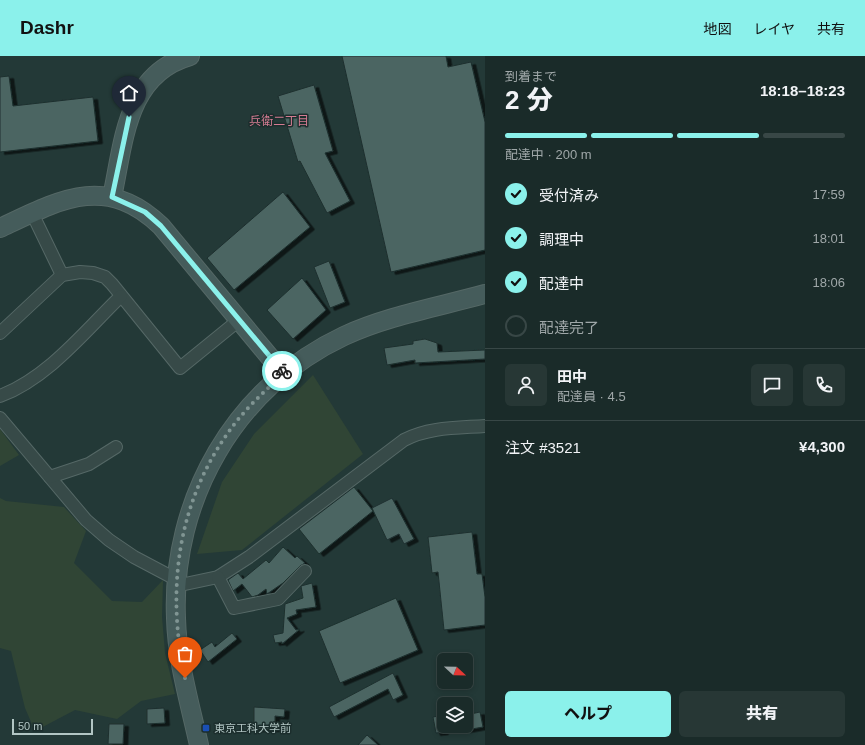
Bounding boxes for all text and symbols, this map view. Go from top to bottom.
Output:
text: Dashr [20,17,74,38]
text: 地図 [703,21,731,37]
text: レイヤ [753,21,795,37]
text: 共有 [817,21,845,37]
text: 到着まで [505,69,557,84]
pin [112,76,146,117]
icon: home [118,82,140,104]
text: 18:18–18:23 [760,82,845,99]
text: 2 分 [505,85,553,115]
district label: 兵衛二丁目 [249,114,309,128]
text: 配達中 · 200 m [505,147,592,162]
icon: check [505,183,527,205]
text: 受付済み [539,187,599,204]
text: 17:59 [812,187,845,202]
icon: check [505,227,527,249]
text: 調理中 [539,231,584,248]
text: 18:01 [812,231,845,246]
icon: check [505,271,527,293]
text: 配達中 [539,275,584,292]
text: 18:06 [812,275,845,290]
text: 配達完了 [539,319,599,336]
courier [262,351,302,391]
icon: bike [271,360,293,382]
button: person [505,364,547,406]
button: chat [751,364,793,406]
button: phone [803,364,845,406]
text: 田中 [557,368,587,385]
text: 配達員 · 4.5 [557,389,626,404]
text: ¥4,300 [799,438,845,455]
text: 注文 #3521 [505,439,581,456]
pin [168,637,202,678]
icon: bag [174,643,196,665]
north arrow [437,653,473,689]
map controls [437,653,473,733]
button: ヘルプ [505,691,671,737]
button: 共有 [679,691,845,737]
button: layers [437,697,473,733]
scale bar [12,717,93,736]
text: 50 m [18,720,42,732]
place label: 東京工科大学前 [214,722,291,734]
marker: 東京工科大学前 [201,723,211,733]

